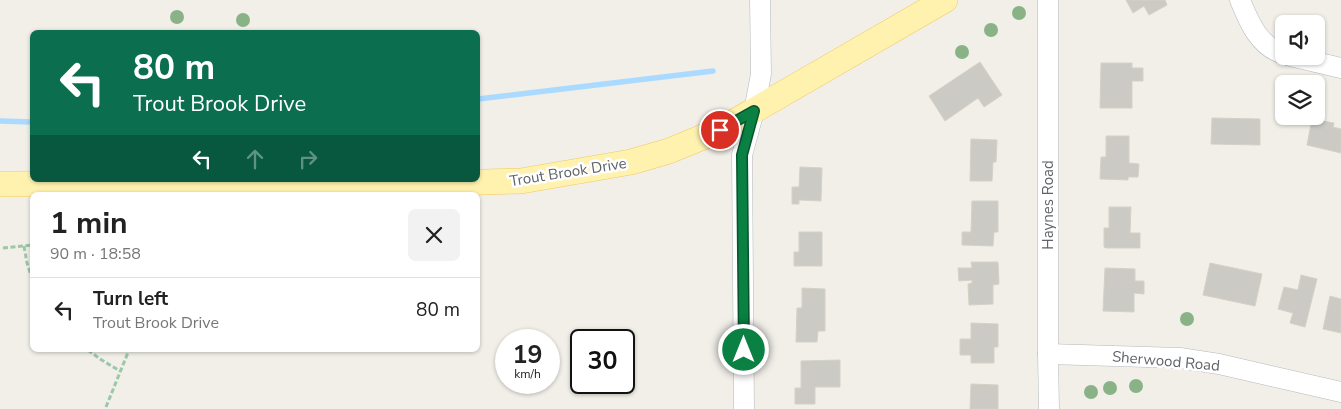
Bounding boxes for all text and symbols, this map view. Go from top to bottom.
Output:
map controls [1275,15,1325,125]
button: sound [1275,15,1325,65]
text: 80 m [133,44,215,91]
icon: left [50,50,115,115]
button: layers [1275,75,1325,125]
text: Trout Brook Drive [133,89,306,119]
pin [699,109,741,151]
icon: arrive [706,116,734,144]
icon: left [188,145,216,173]
icon: ahead [241,145,269,173]
icon: right [294,145,322,173]
street label: Trout Brook Drive [508,153,628,191]
street label: Haynes Road [1038,160,1058,250]
text: 1 min [50,203,128,244]
button: close [408,209,460,261]
text: 90 m · 18:58 [50,243,141,265]
text: Turn left [93,286,168,312]
icon: left [50,296,78,324]
text: 80 m [416,297,460,323]
text: Trout Brook Drive [93,312,219,334]
position arrow [717,323,769,375]
speed limit sign: 30 [570,329,635,394]
text: 19 [512,338,543,372]
street label: Sherwood Road [1111,346,1221,376]
text: km/h [514,366,541,382]

